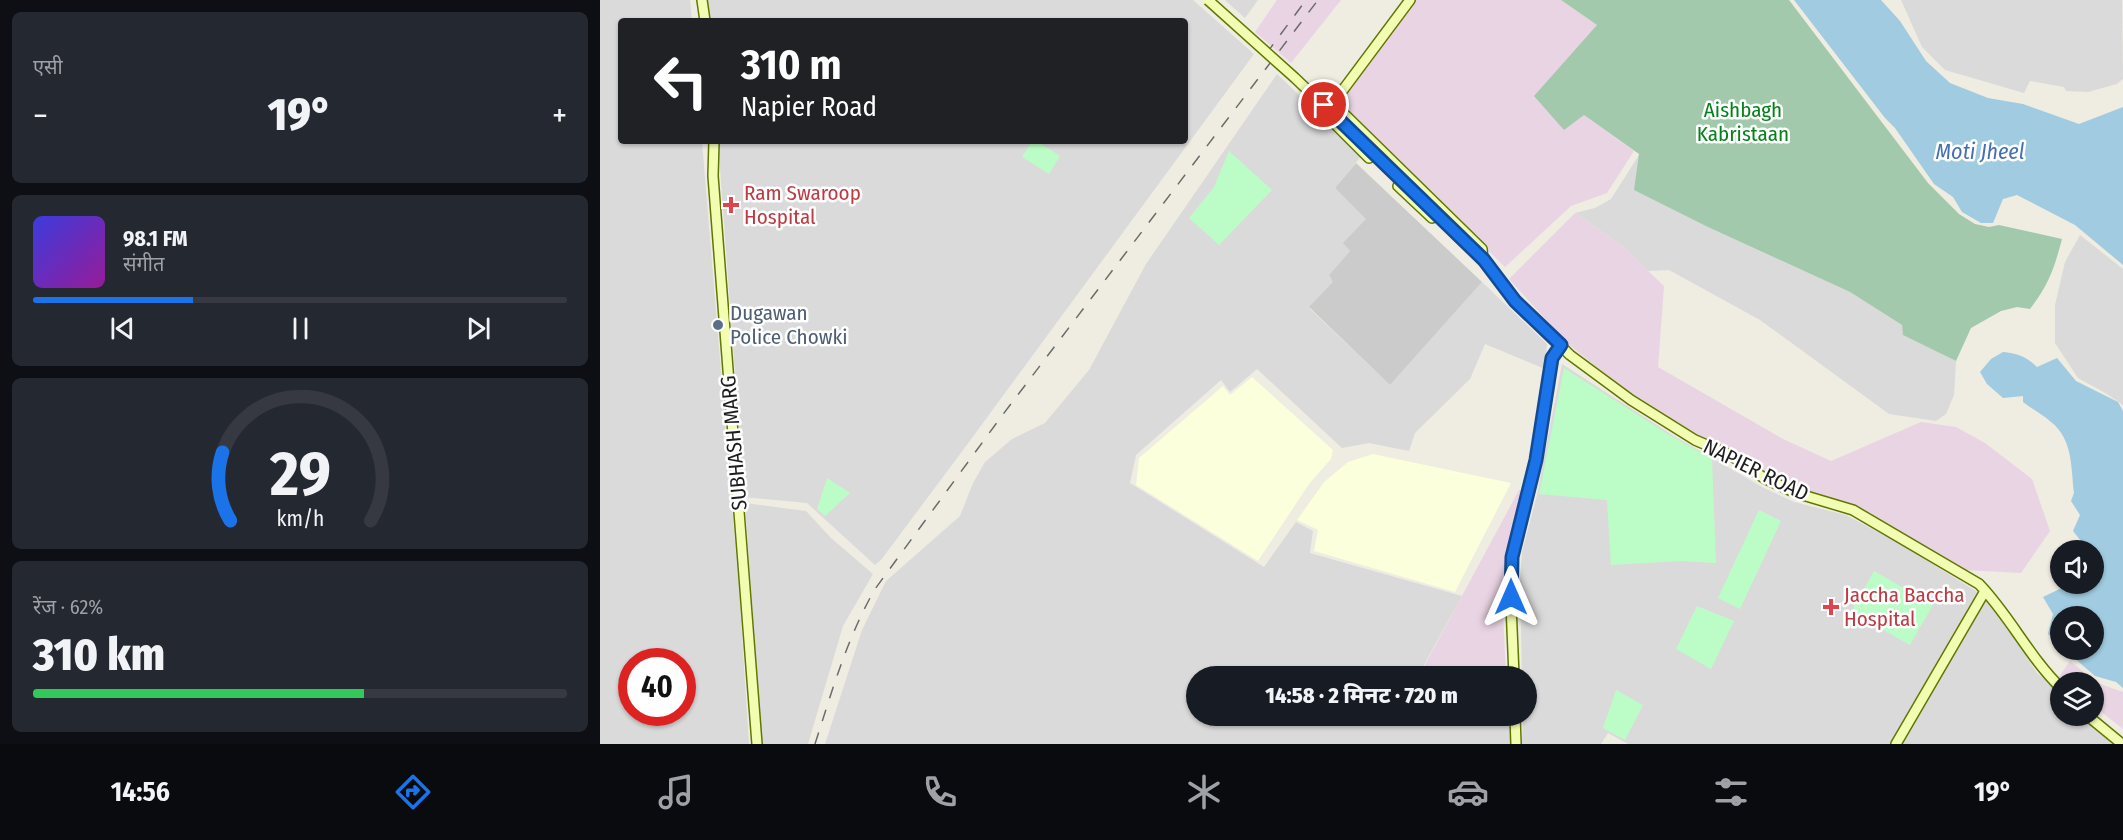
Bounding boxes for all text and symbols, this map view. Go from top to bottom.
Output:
text: 310 m [741,40,842,90]
icon: left [642,42,720,120]
text: एसी [33,55,63,79]
pin [1298,79,1349,130]
text: 19° [268,88,332,142]
icon: arrive [1307,88,1340,121]
text: Napier Road [741,91,877,123]
text: − [33,96,48,136]
text: + [552,96,567,136]
park label: Aishbagh Kabristaan [1697,97,1789,147]
water label: Moti Jheel [1936,138,2025,165]
place label: Ram Swaroop Hospital [744,180,861,230]
marker: Ram Swaroop Hospital [722,196,740,214]
text: 98.1 FM [123,225,188,252]
text: संगीत [123,252,164,276]
place label: Dugawan Police Chowki [730,300,848,350]
icon: previous [106,312,139,345]
icon: pause [284,312,317,345]
icon: next [462,312,495,345]
marker: Dugawan Police Chowki [711,318,725,332]
street label: SUBHASH MARG [715,374,753,512]
street label: NAPIER ROAD [1699,433,1813,507]
text: 29 [269,437,330,512]
text: km/h [276,506,324,532]
map controls [2050,540,2104,726]
button: sound [2050,540,2104,594]
position arrow [1479,565,1543,629]
place label: Jaccha Baccha Hospital [1844,582,1965,632]
text: रेंज · 62% [33,595,103,619]
marker: Jaccha Baccha Hospital [1822,598,1840,616]
button: search [2050,606,2104,660]
text: 310 km [33,628,165,682]
speed limit sign: 40 [618,648,696,726]
button: layers [2050,672,2104,726]
text: 14:58 · 2 मिनट · 720 m [1265,682,1458,709]
icon: directions [392,771,434,813]
icon: music [655,771,697,813]
icon: phone [919,771,961,813]
icon: climate [1183,771,1225,813]
icon: car [1447,771,1489,813]
icon: filters [1710,771,1752,813]
text: 14:56 [111,776,170,808]
text: 19° [1974,776,2012,808]

